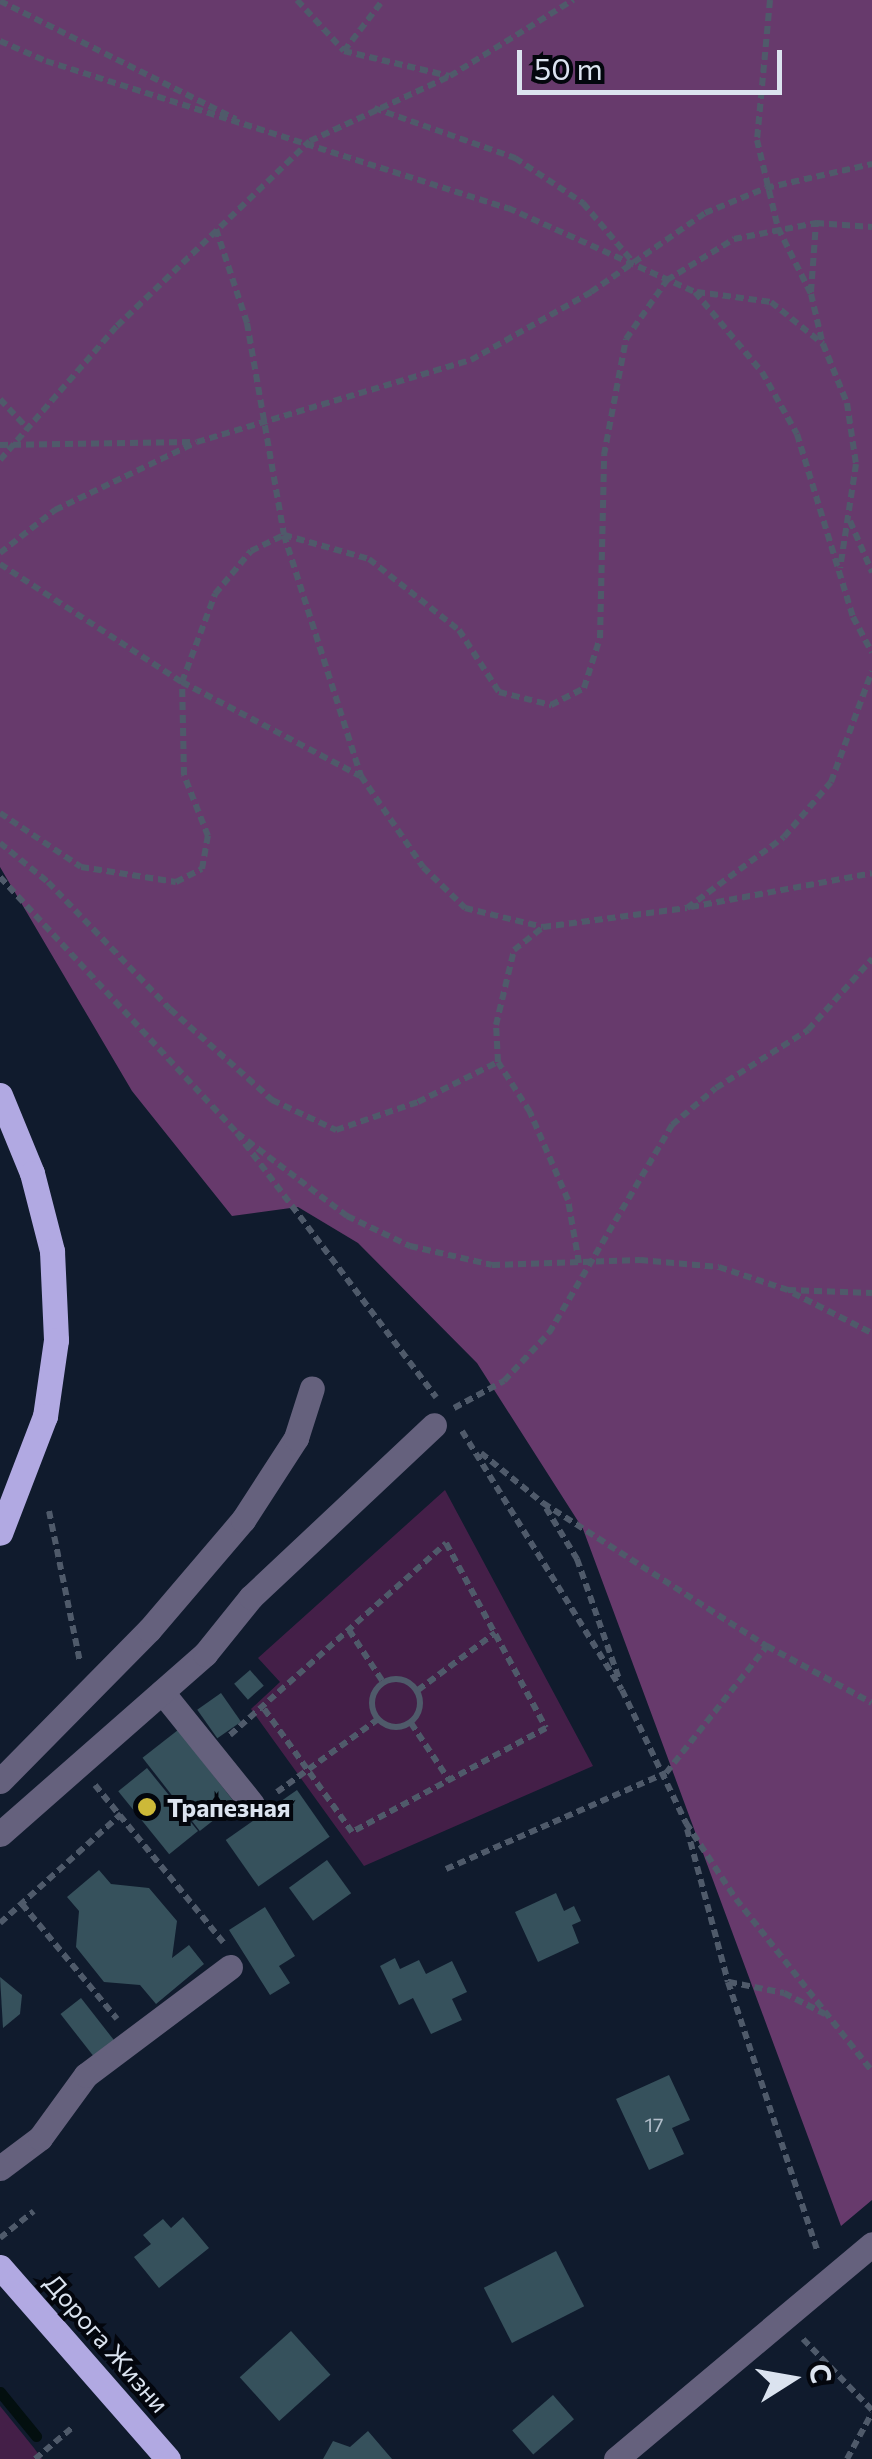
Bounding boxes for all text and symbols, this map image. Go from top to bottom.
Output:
scale bar [522,30,787,92]
text: 50 m [534,49,603,86]
place label: Трапезная [167,1792,291,1822]
marker: Трапезная [136,1796,158,1818]
house number: 17 [644,2112,664,2136]
street label: Дорога Жизни [39,2268,175,2418]
north arrow [742,2329,842,2429]
text: С [803,2361,840,2386]

